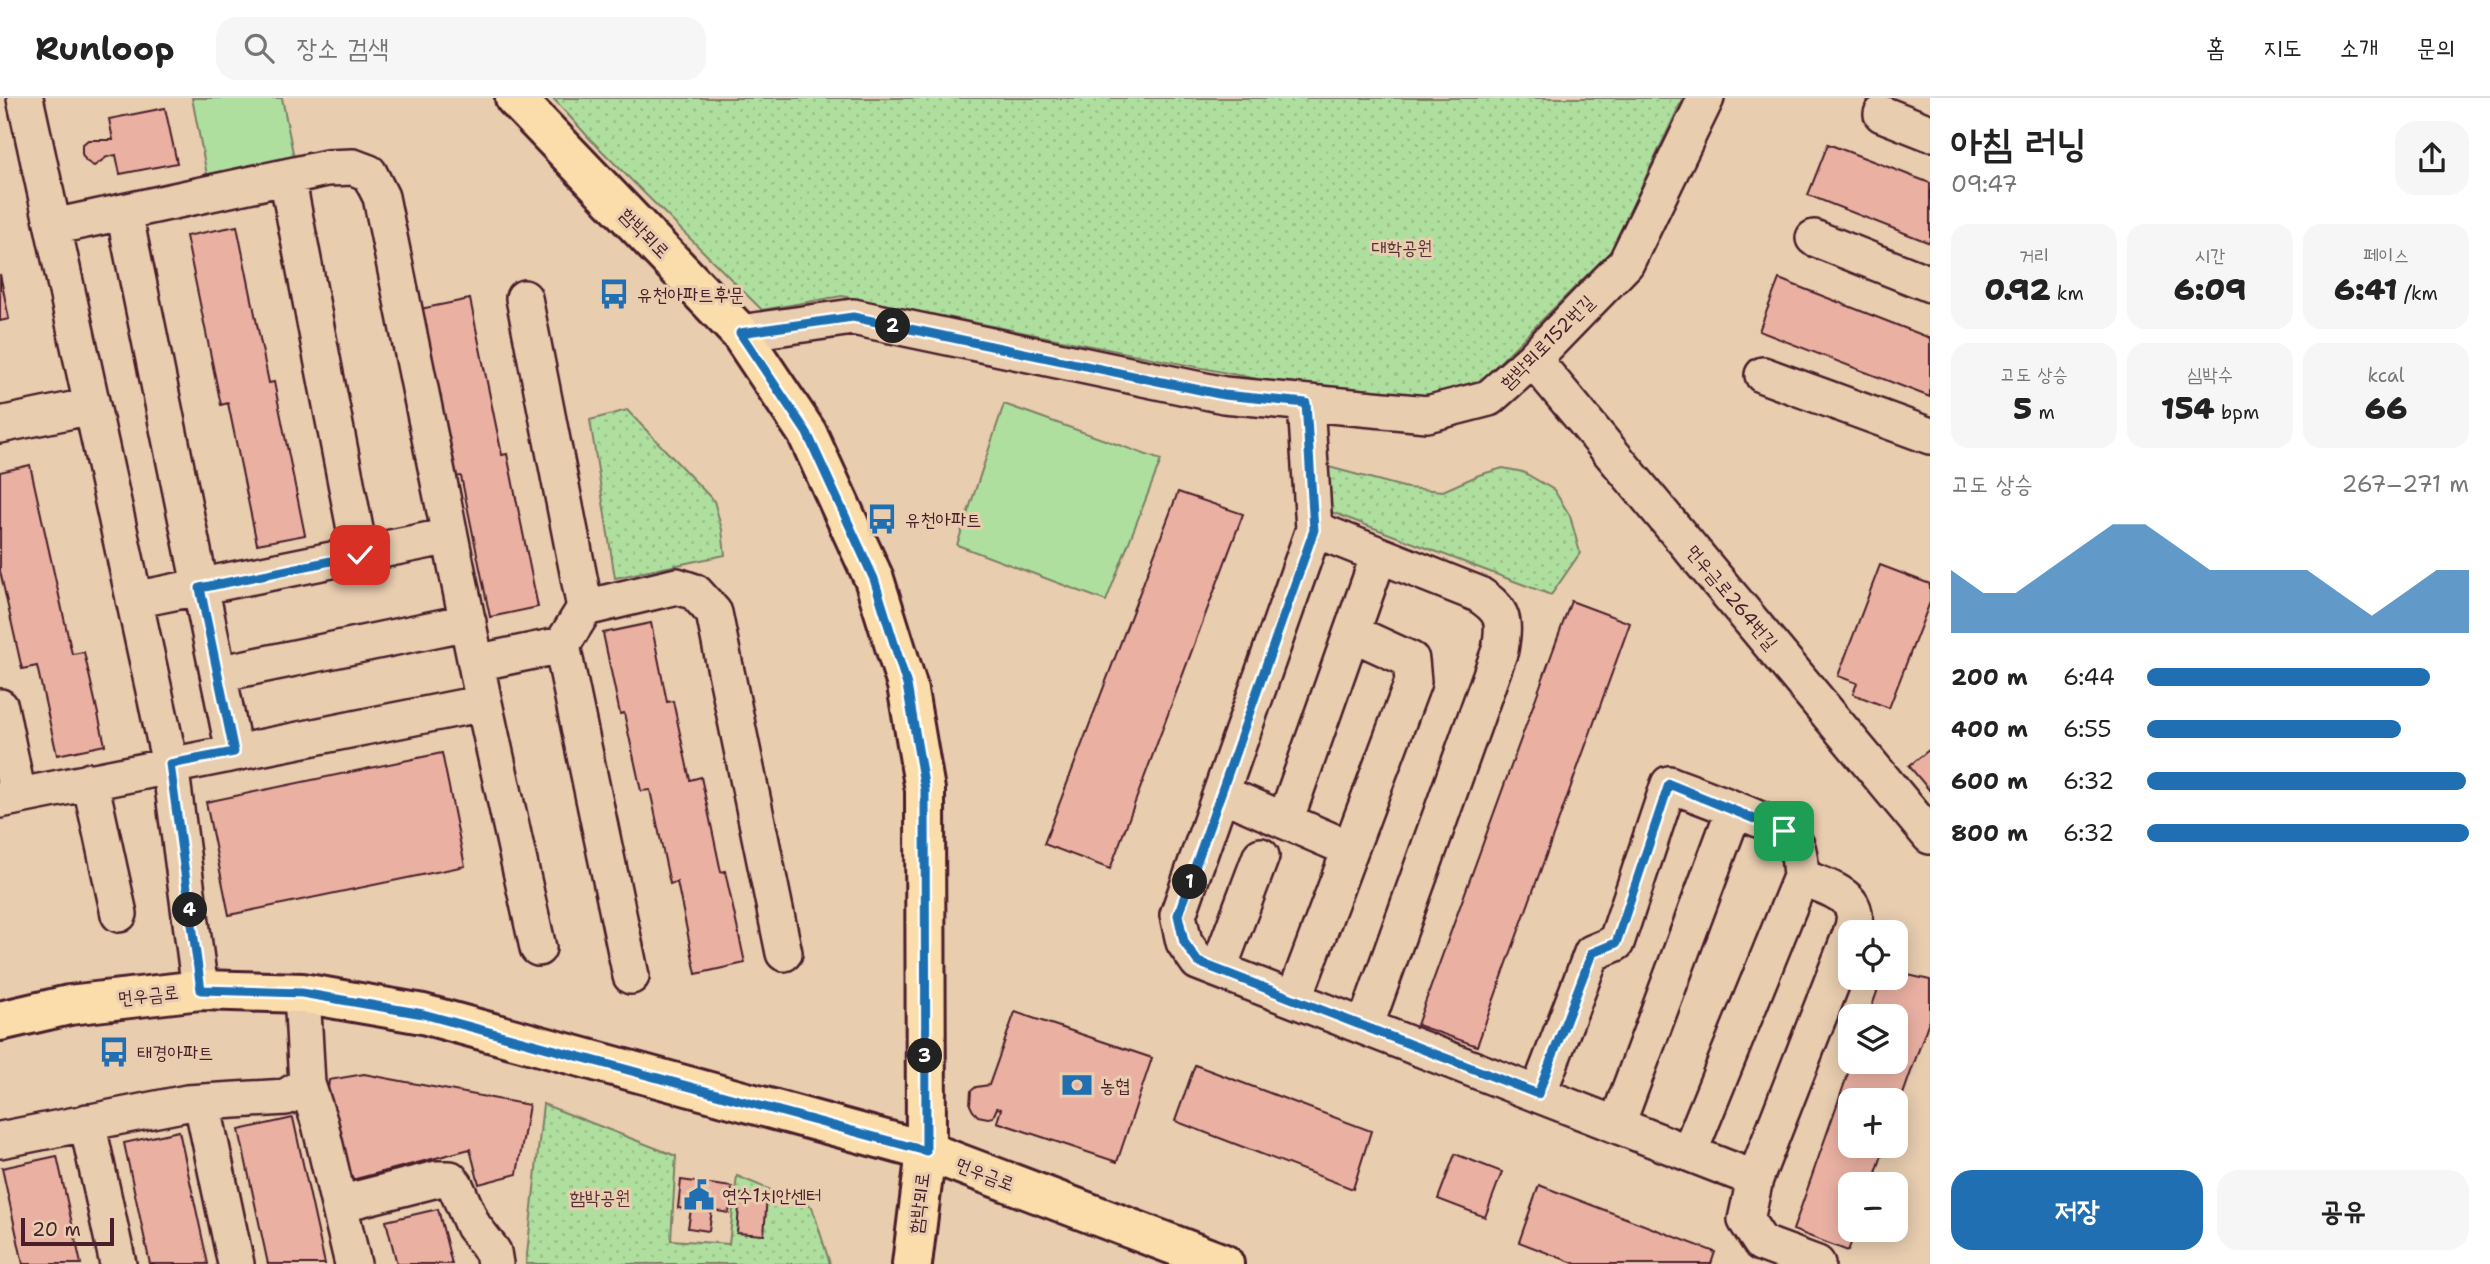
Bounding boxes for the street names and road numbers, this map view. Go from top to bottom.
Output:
street label: 함박뫼로 [615,202,675,264]
street label: 함박뫼로152번길 [1495,290,1599,394]
street label: 먼우금로264번길 [1681,539,1783,655]
street label: 먼우금로 [116,979,180,1011]
street label: 먼우금로 [952,1151,1018,1197]
street label: 함박뫼로 [903,1171,935,1235]

